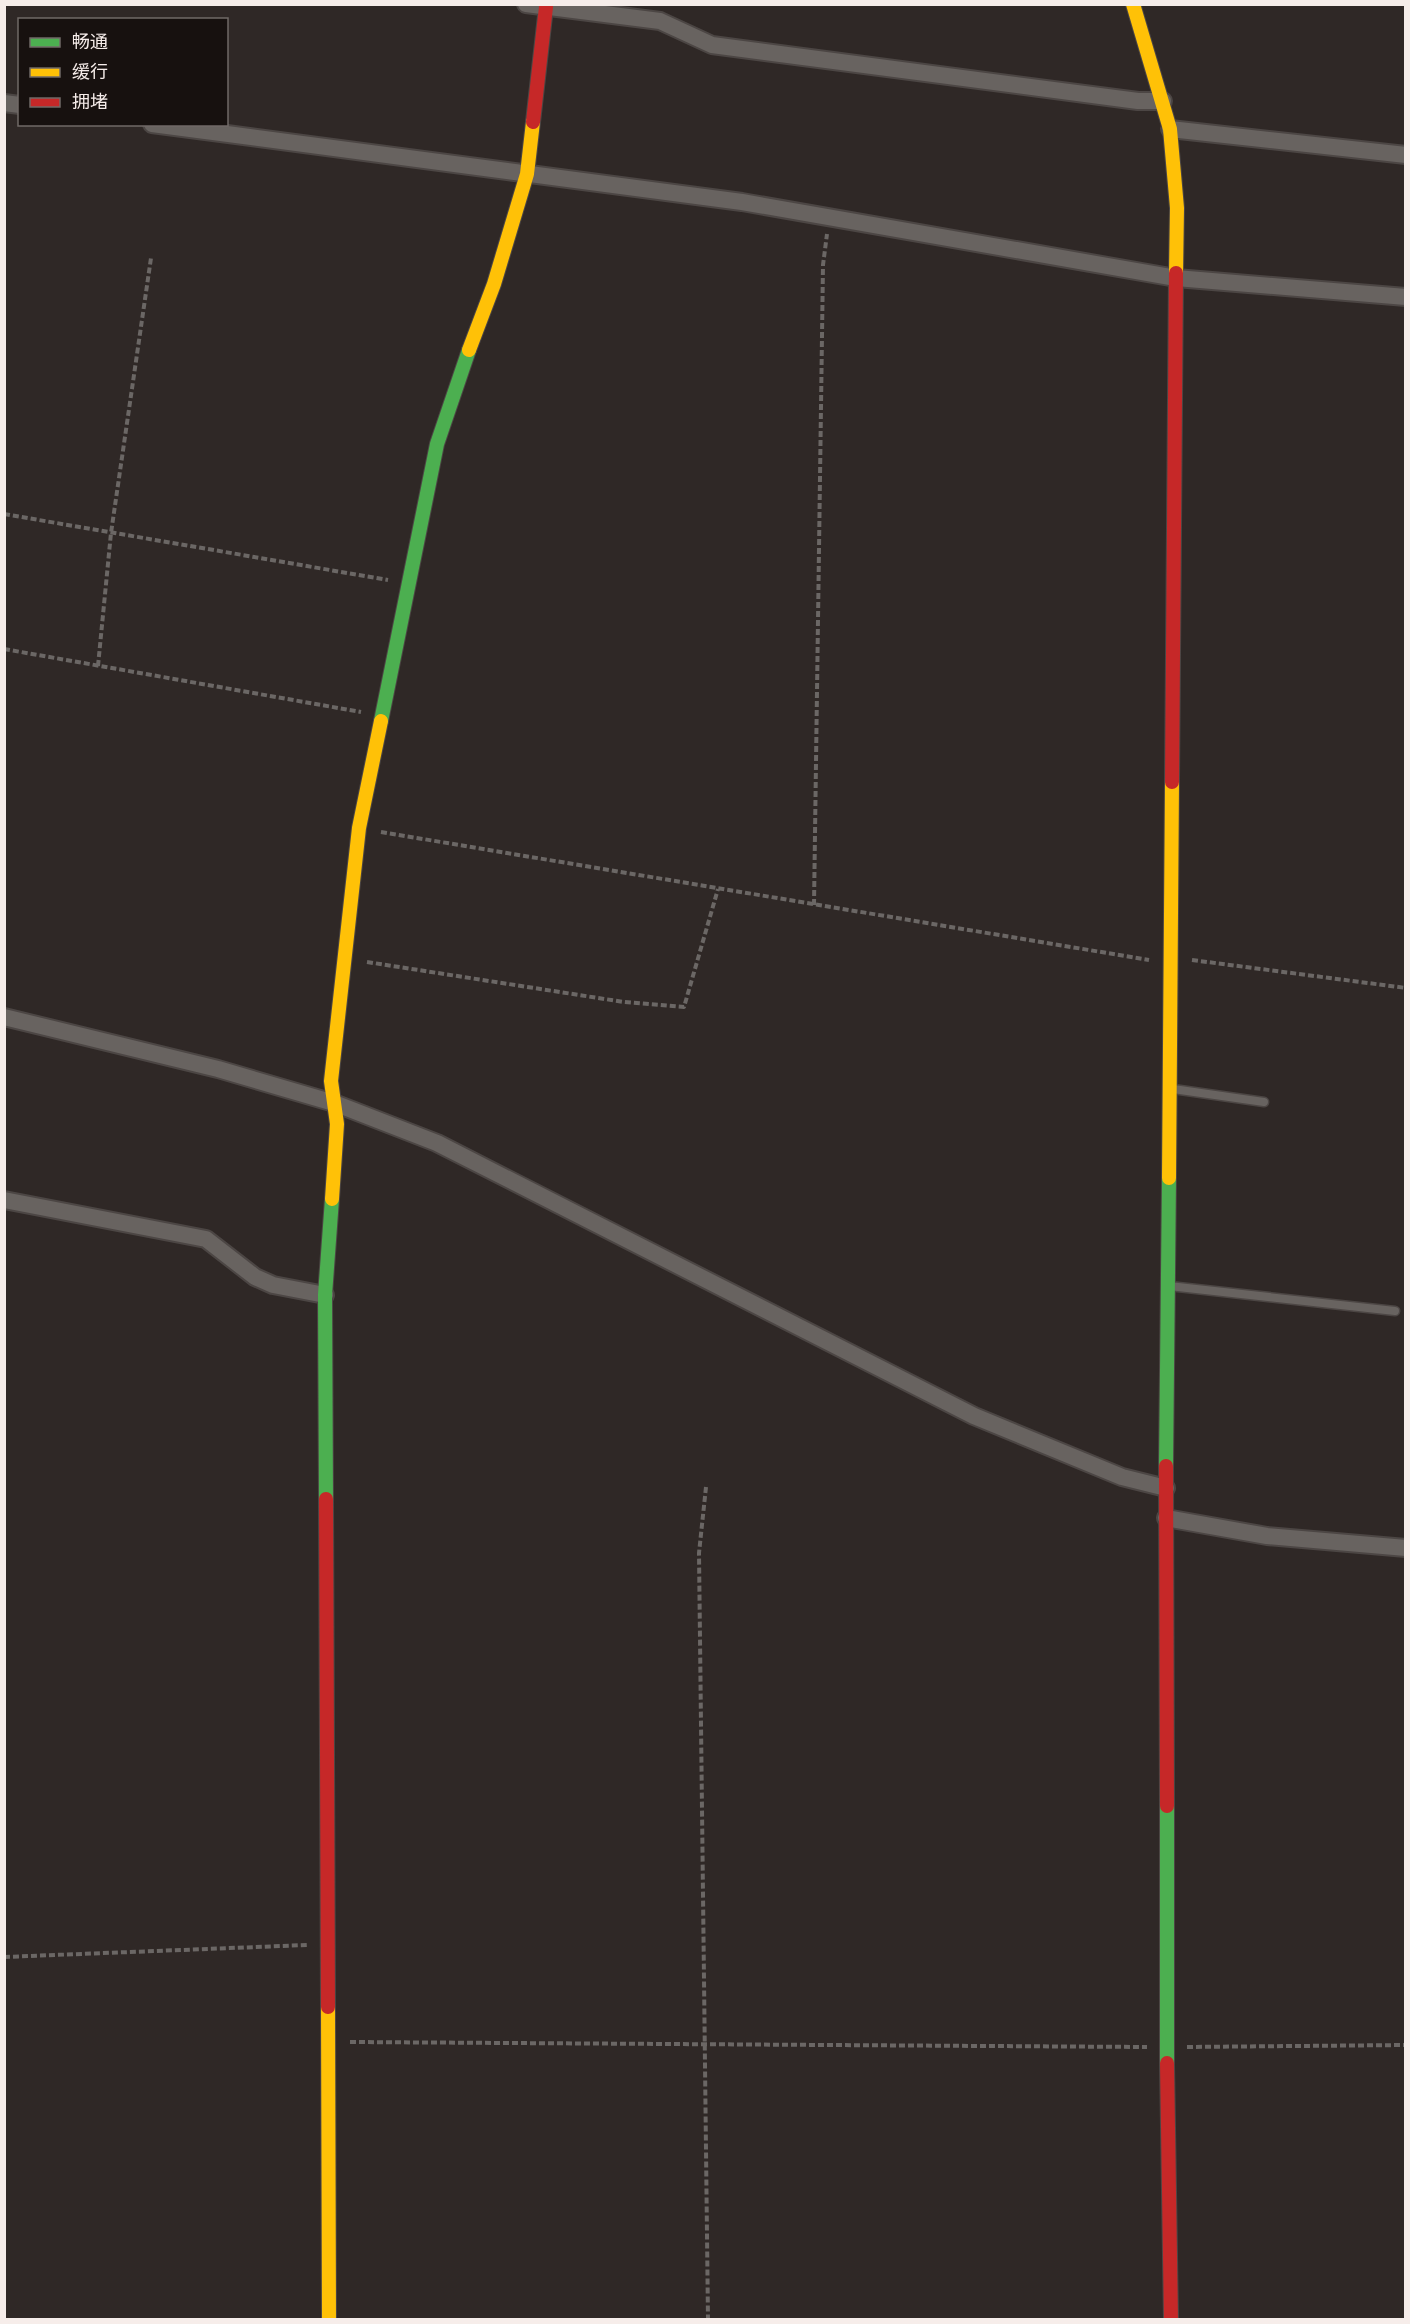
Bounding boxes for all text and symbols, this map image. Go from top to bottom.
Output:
legend [18,18,228,126]
text: 畅通 [72,30,108,54]
text: 缓行 [72,60,108,84]
text: 拥堵 [72,90,108,114]

